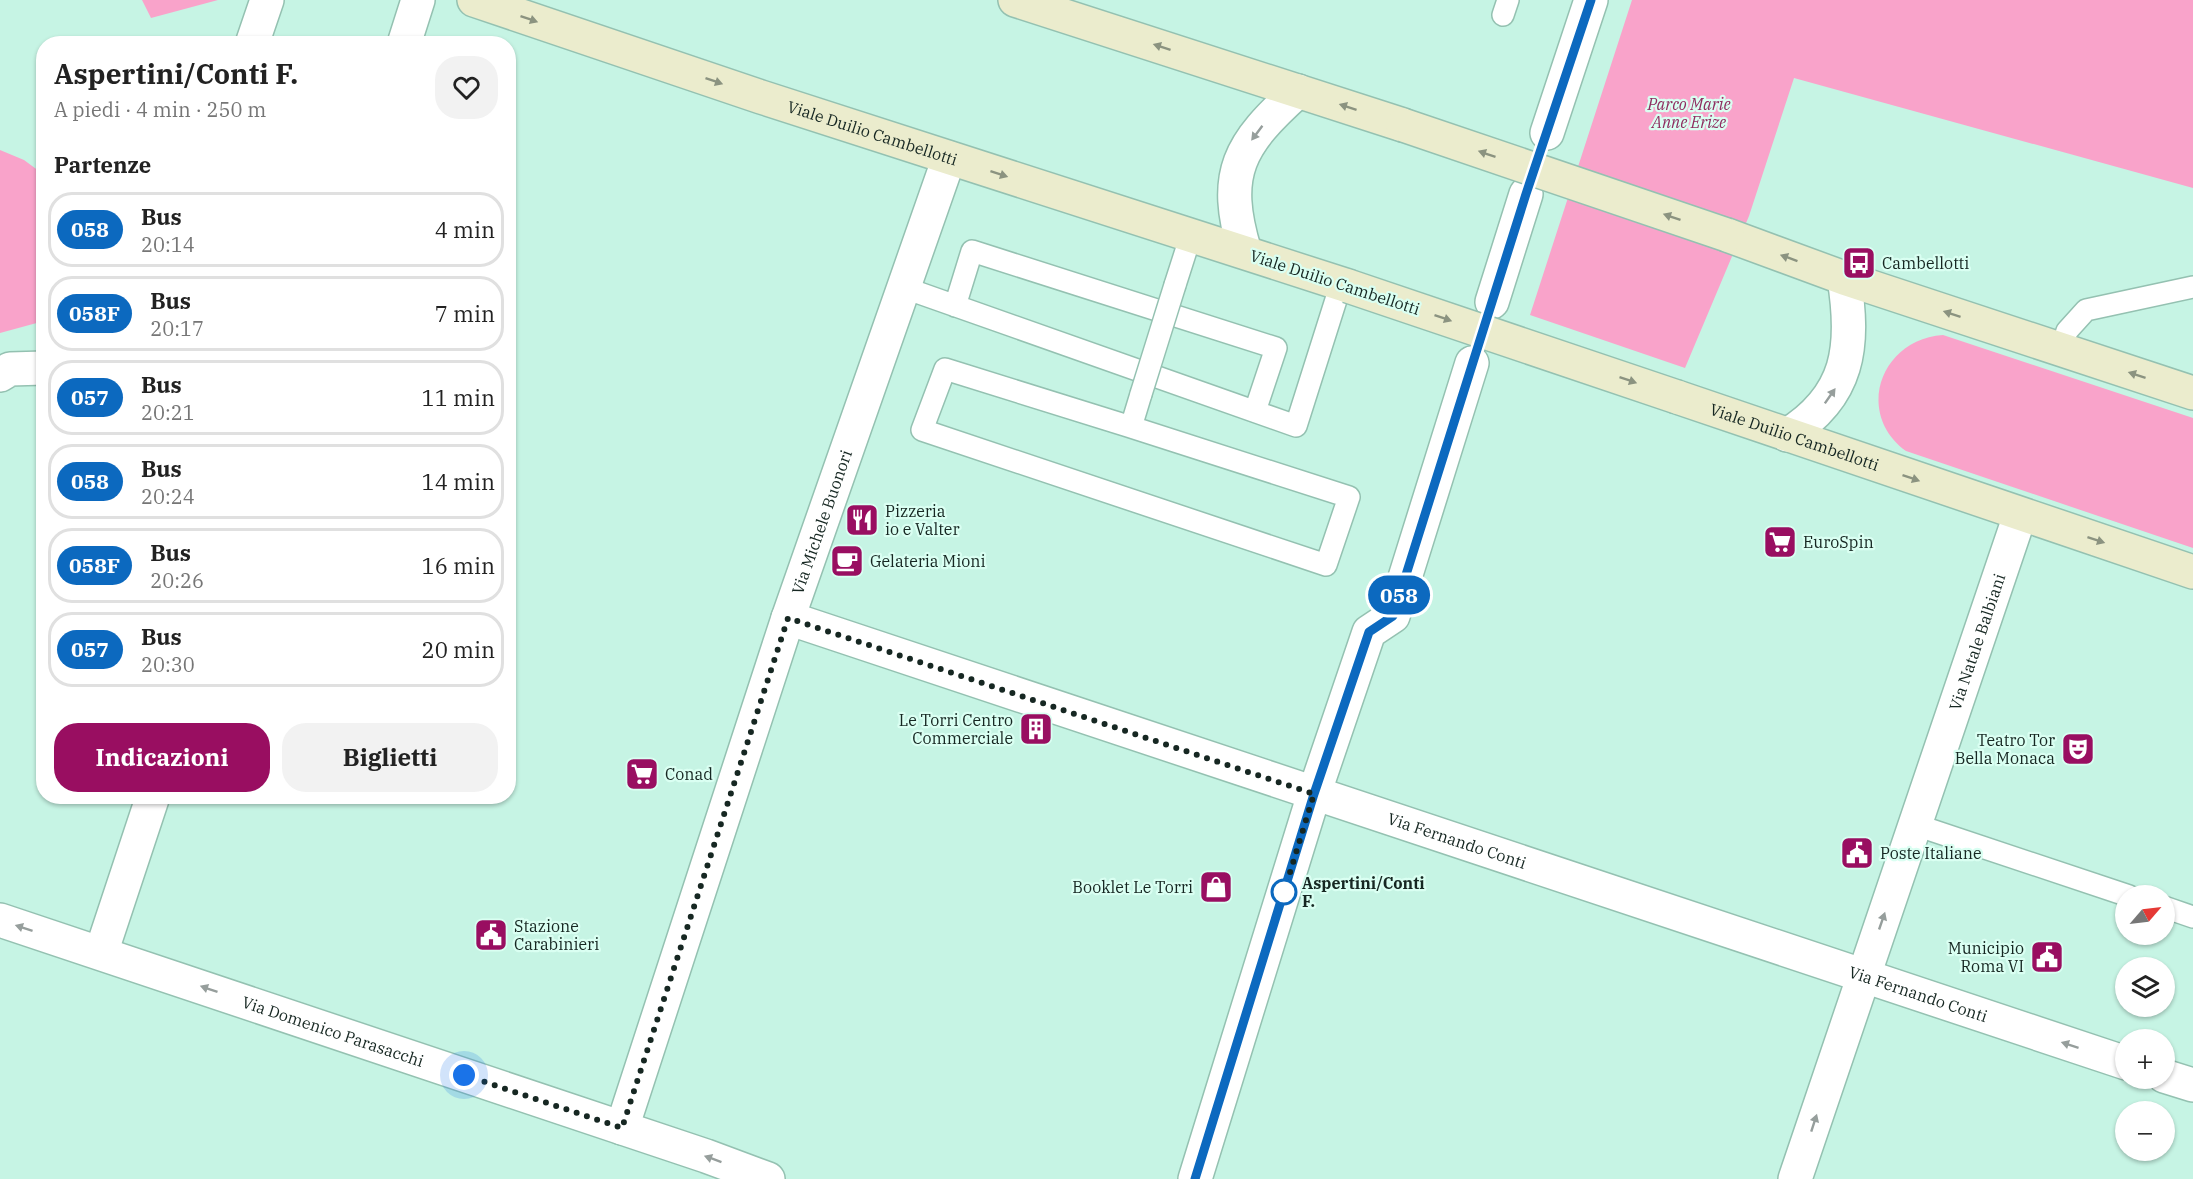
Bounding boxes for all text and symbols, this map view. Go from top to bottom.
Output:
one-way arrow [520,14,538,24]
one-way arrow [1153,42,1171,52]
text: Aspertini/Conti F. [54,55,298,92]
button: heart [435,56,498,119]
one-way arrow [705,77,723,87]
park label: Parco Marie Anne Erize [1646,94,1731,132]
text: A piedi · 4 min · 250 m [54,96,266,123]
street label: Viale Duilio Cambellotti [785,96,960,170]
one-way arrow [1339,102,1357,111]
one-way arrow [1252,125,1264,140]
one-way arrow [1478,148,1496,158]
text: Partenze [54,150,151,179]
one-way arrow [990,169,1008,179]
text: Bus [141,202,182,231]
one-way arrow [1663,211,1681,221]
text: 058 [71,215,109,243]
text: 4 min [435,215,495,244]
text: 20:14 [141,231,195,258]
street label: Viale Duilio Cambellotti [1248,245,1422,319]
bus stop icon: Cambellotti [1841,245,1877,281]
one-way arrow [1780,253,1798,263]
place label: Cambellotti [1882,253,1969,273]
text: Bus [150,286,191,315]
text: 058F [69,299,120,327]
text: 7 min [435,299,495,328]
one-way arrow [1943,309,1961,318]
one-way arrow [1434,314,1452,324]
text: 20:17 [150,315,204,342]
text: Bus [141,370,182,399]
one-way arrow [2128,370,2146,379]
one-way arrow [1619,376,1637,386]
text: 057 [71,383,109,411]
text: 11 min [422,383,495,412]
one-way arrow [1824,389,1836,405]
text: 20:21 [141,399,195,426]
street label: Viale Duilio Cambellotti [1707,399,1882,475]
street label: Via Michele Buonori [787,447,856,597]
text: Bus [141,454,182,483]
text: 058 [71,467,109,495]
text: 14 min [422,467,495,496]
one-way arrow [1902,473,1920,483]
text: 20:24 [141,483,195,510]
place label: Pizzeria io e Valter [885,501,960,539]
restaurant icon: Pizzeria io e Valter [844,502,880,538]
supermarket icon: EuroSpin [1762,524,1798,560]
place label: EuroSpin [1803,532,1874,552]
one-way arrow [2087,536,2105,545]
text: Bus [150,538,191,567]
cafe icon: Gelateria Mioni [829,543,865,579]
text: 058F [69,551,120,579]
text: 16 min [422,551,495,580]
place label: Gelateria Mioni [870,551,986,571]
text: 20:26 [150,567,204,594]
street label: Via Natale Balbiani [1945,571,2009,713]
line badge: 058 [1364,576,1434,614]
text: 058 [1380,581,1418,609]
text: Bus [141,622,182,651]
text: 057 [71,635,109,663]
text: 20 min [422,635,495,664]
text: 20:30 [141,651,195,678]
place label: Le Torri Centro Commerciale [899,710,1013,748]
building icon: Le Torri Centro Commerciale [1018,711,1054,747]
button: Indicazioni [54,723,270,792]
button: Biglietti [282,723,498,792]
place label: Teatro Tor Bella Monaca [1955,730,2055,768]
theatre icon: Teatro Tor Bella Monaca [2060,731,2096,767]
supermarket icon: Conad [624,756,660,792]
place label: Conad [665,764,713,784]
street label: Via Fernando Conti [1385,808,1529,873]
public building icon: Poste Italiane [1839,835,1875,871]
place label: Poste Italiane [1880,843,1982,863]
shop icon: Booklet Le Torri [1198,869,1234,905]
place label: Aspertini/Conti F. [1302,873,1425,911]
place label: Booklet Le Torri [1072,877,1193,897]
marker: Aspertini/Conti F. [1271,879,1297,905]
north arrow [2115,885,2175,945]
map controls [2115,885,2175,1161]
one-way arrow [1878,912,1888,930]
place label: Stazione Carabinieri [514,916,599,954]
public building icon: Stazione Carabinieri [473,917,509,953]
one-way arrow [15,923,33,932]
place label: Municipio Roma VI [1948,938,2024,976]
public building icon: Municipio Roma VI [2029,939,2065,975]
button: layers [2115,957,2175,1017]
street label: Via Fernando Conti [1846,962,1990,1026]
one-way arrow [200,984,218,994]
street label: Via Domenico Parasacchi [239,992,426,1071]
button: + [2115,1029,2175,1089]
one-way arrow [2061,1039,2079,1049]
your location [449,1060,479,1090]
button: − [2115,1101,2175,1161]
one-way arrow [1809,1114,1819,1132]
one-way arrow [704,1153,722,1163]

